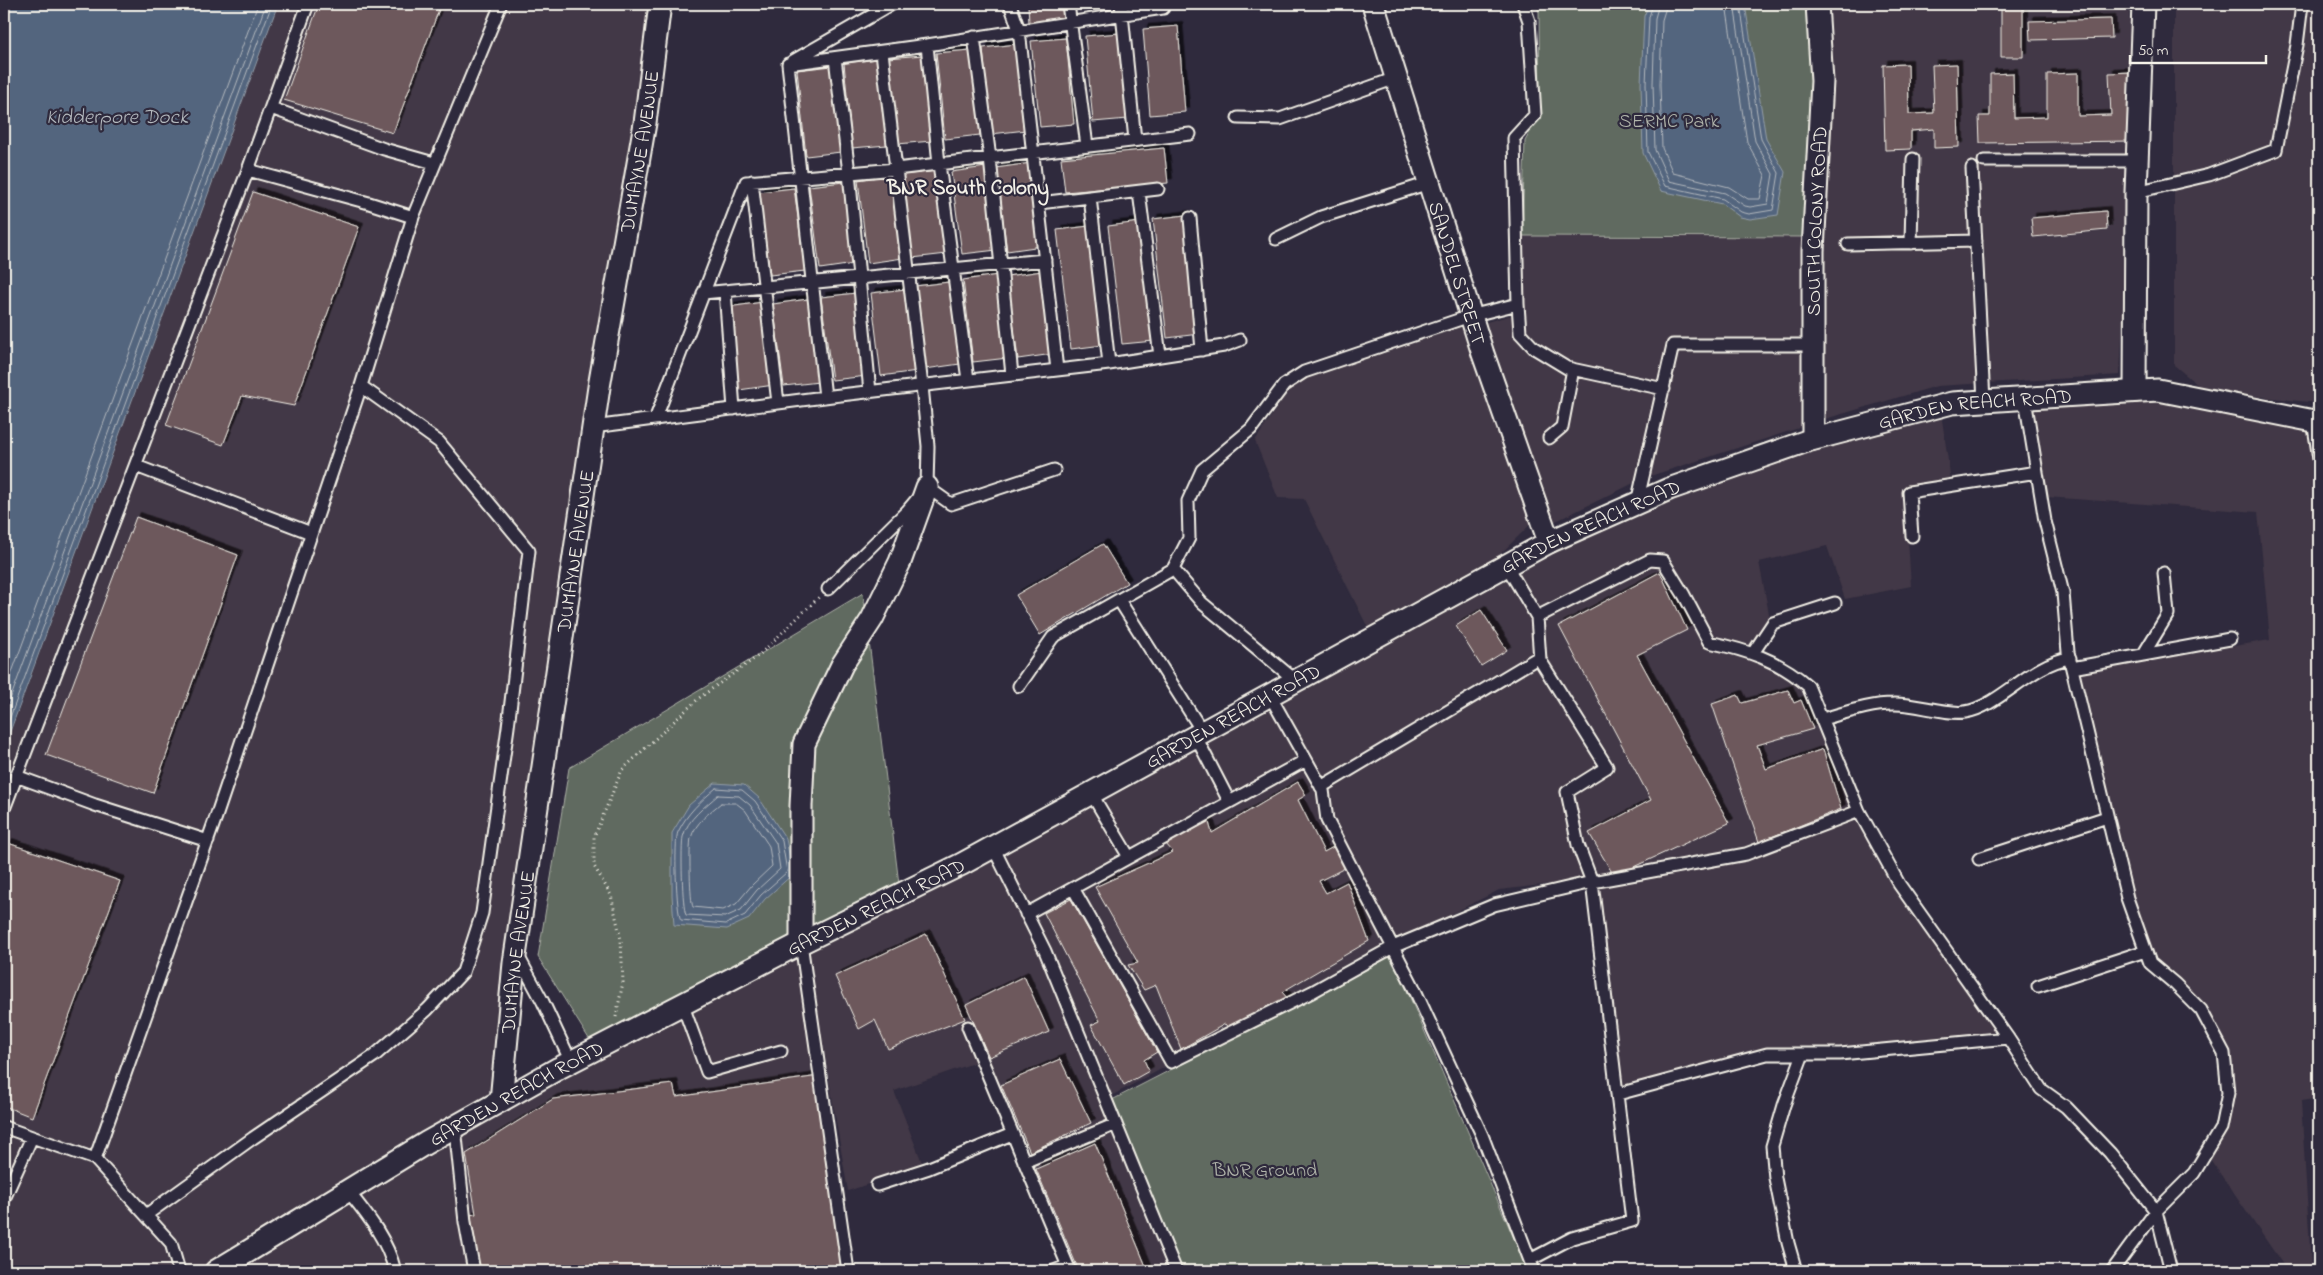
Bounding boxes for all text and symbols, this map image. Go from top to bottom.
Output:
scale bar [2130,32,2267,64]
text: 50 m [2138,40,2169,62]
street label: DUMAYNE AVENUE [614,69,668,236]
water label: Kidderpore Dock [46,103,189,133]
park label: SERMC Park [1619,108,1719,137]
street label: SOUTH COLONY ROAD [1801,126,1837,316]
district label: BNR South Colony [886,174,1049,206]
street label: SANDEL STREET [1419,198,1491,349]
street label: GARDEN REACH ROAD [1875,383,2073,439]
street label: DUMAYNE AVENUE [551,468,604,636]
street label: GARDEN REACH ROAD [1496,474,1685,583]
street label: GARDEN REACH ROAD [1141,658,1327,778]
street label: GARDEN REACH ROAD [782,853,971,965]
street label: DUMAYNE AVENUE [495,869,544,1036]
street label: GARDEN REACH ROAD [425,1035,610,1155]
park label: BNR Ground [1212,1157,1317,1186]

